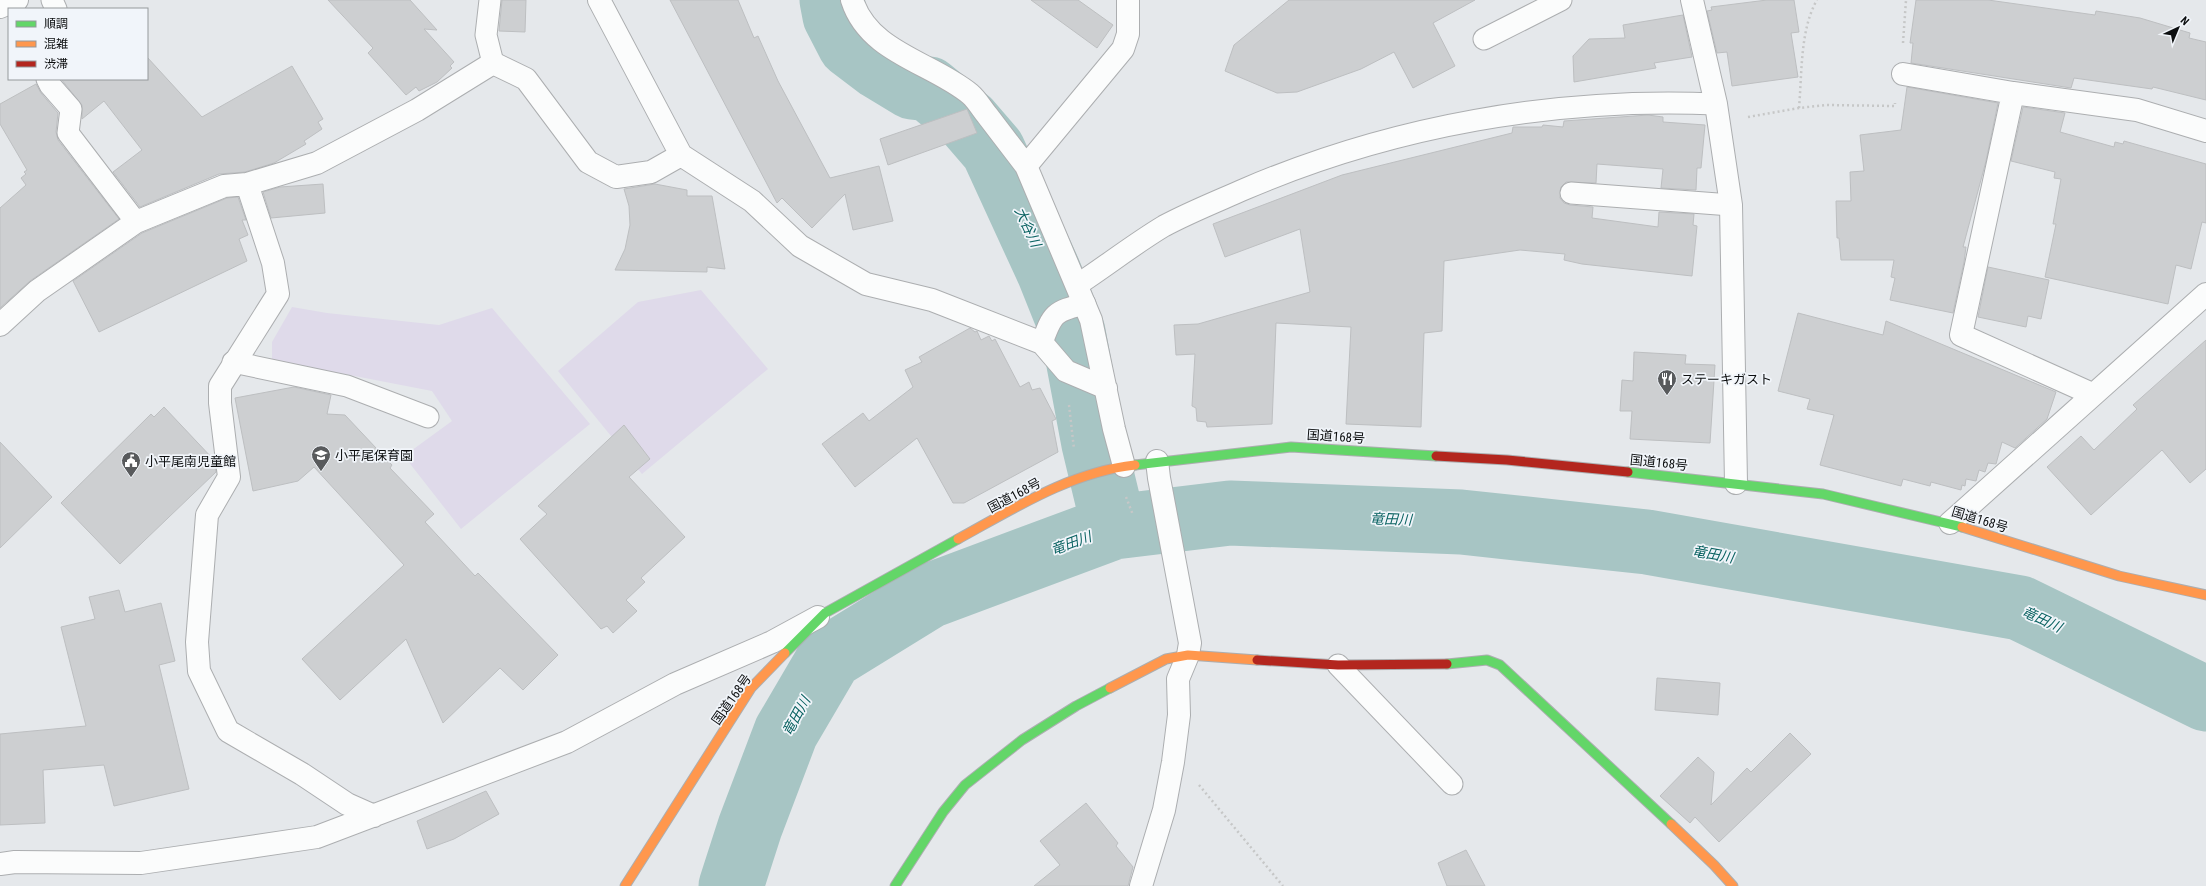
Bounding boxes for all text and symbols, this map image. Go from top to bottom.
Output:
legend [8,8,148,80]
north arrow [2158,8,2198,48]
text: N [2178,14,2192,28]
text: 順調 [44,17,68,31]
text: 混雑 [44,37,68,51]
text: 渋滞 [44,57,68,71]
water label: 大谷川 [1012,205,1045,251]
restaurant icon: ステーキガスト [1656,368,1678,396]
place label: ステーキガスト [1681,372,1772,387]
street label: 国道168号 [1306,427,1366,446]
school or university icon: 小平尾保育園 [310,444,332,472]
place label: 小平尾保育園 [335,448,413,463]
public building icon: 小平尾南児童館 [120,450,142,478]
street label: 国道168号 [1629,452,1689,473]
place label: 小平尾南児童館 [145,454,236,469]
street label: 国道168号 [985,475,1043,516]
street label: 国道168号 [1950,504,2010,535]
water label: 竜田川 [1370,510,1414,528]
water label: 竜田川 [1049,528,1095,558]
water label: 竜田川 [1691,542,1737,566]
water label: 竜田川 [2020,603,2066,636]
street label: 国道168号 [709,671,754,727]
water label: 竜田川 [779,692,814,738]

